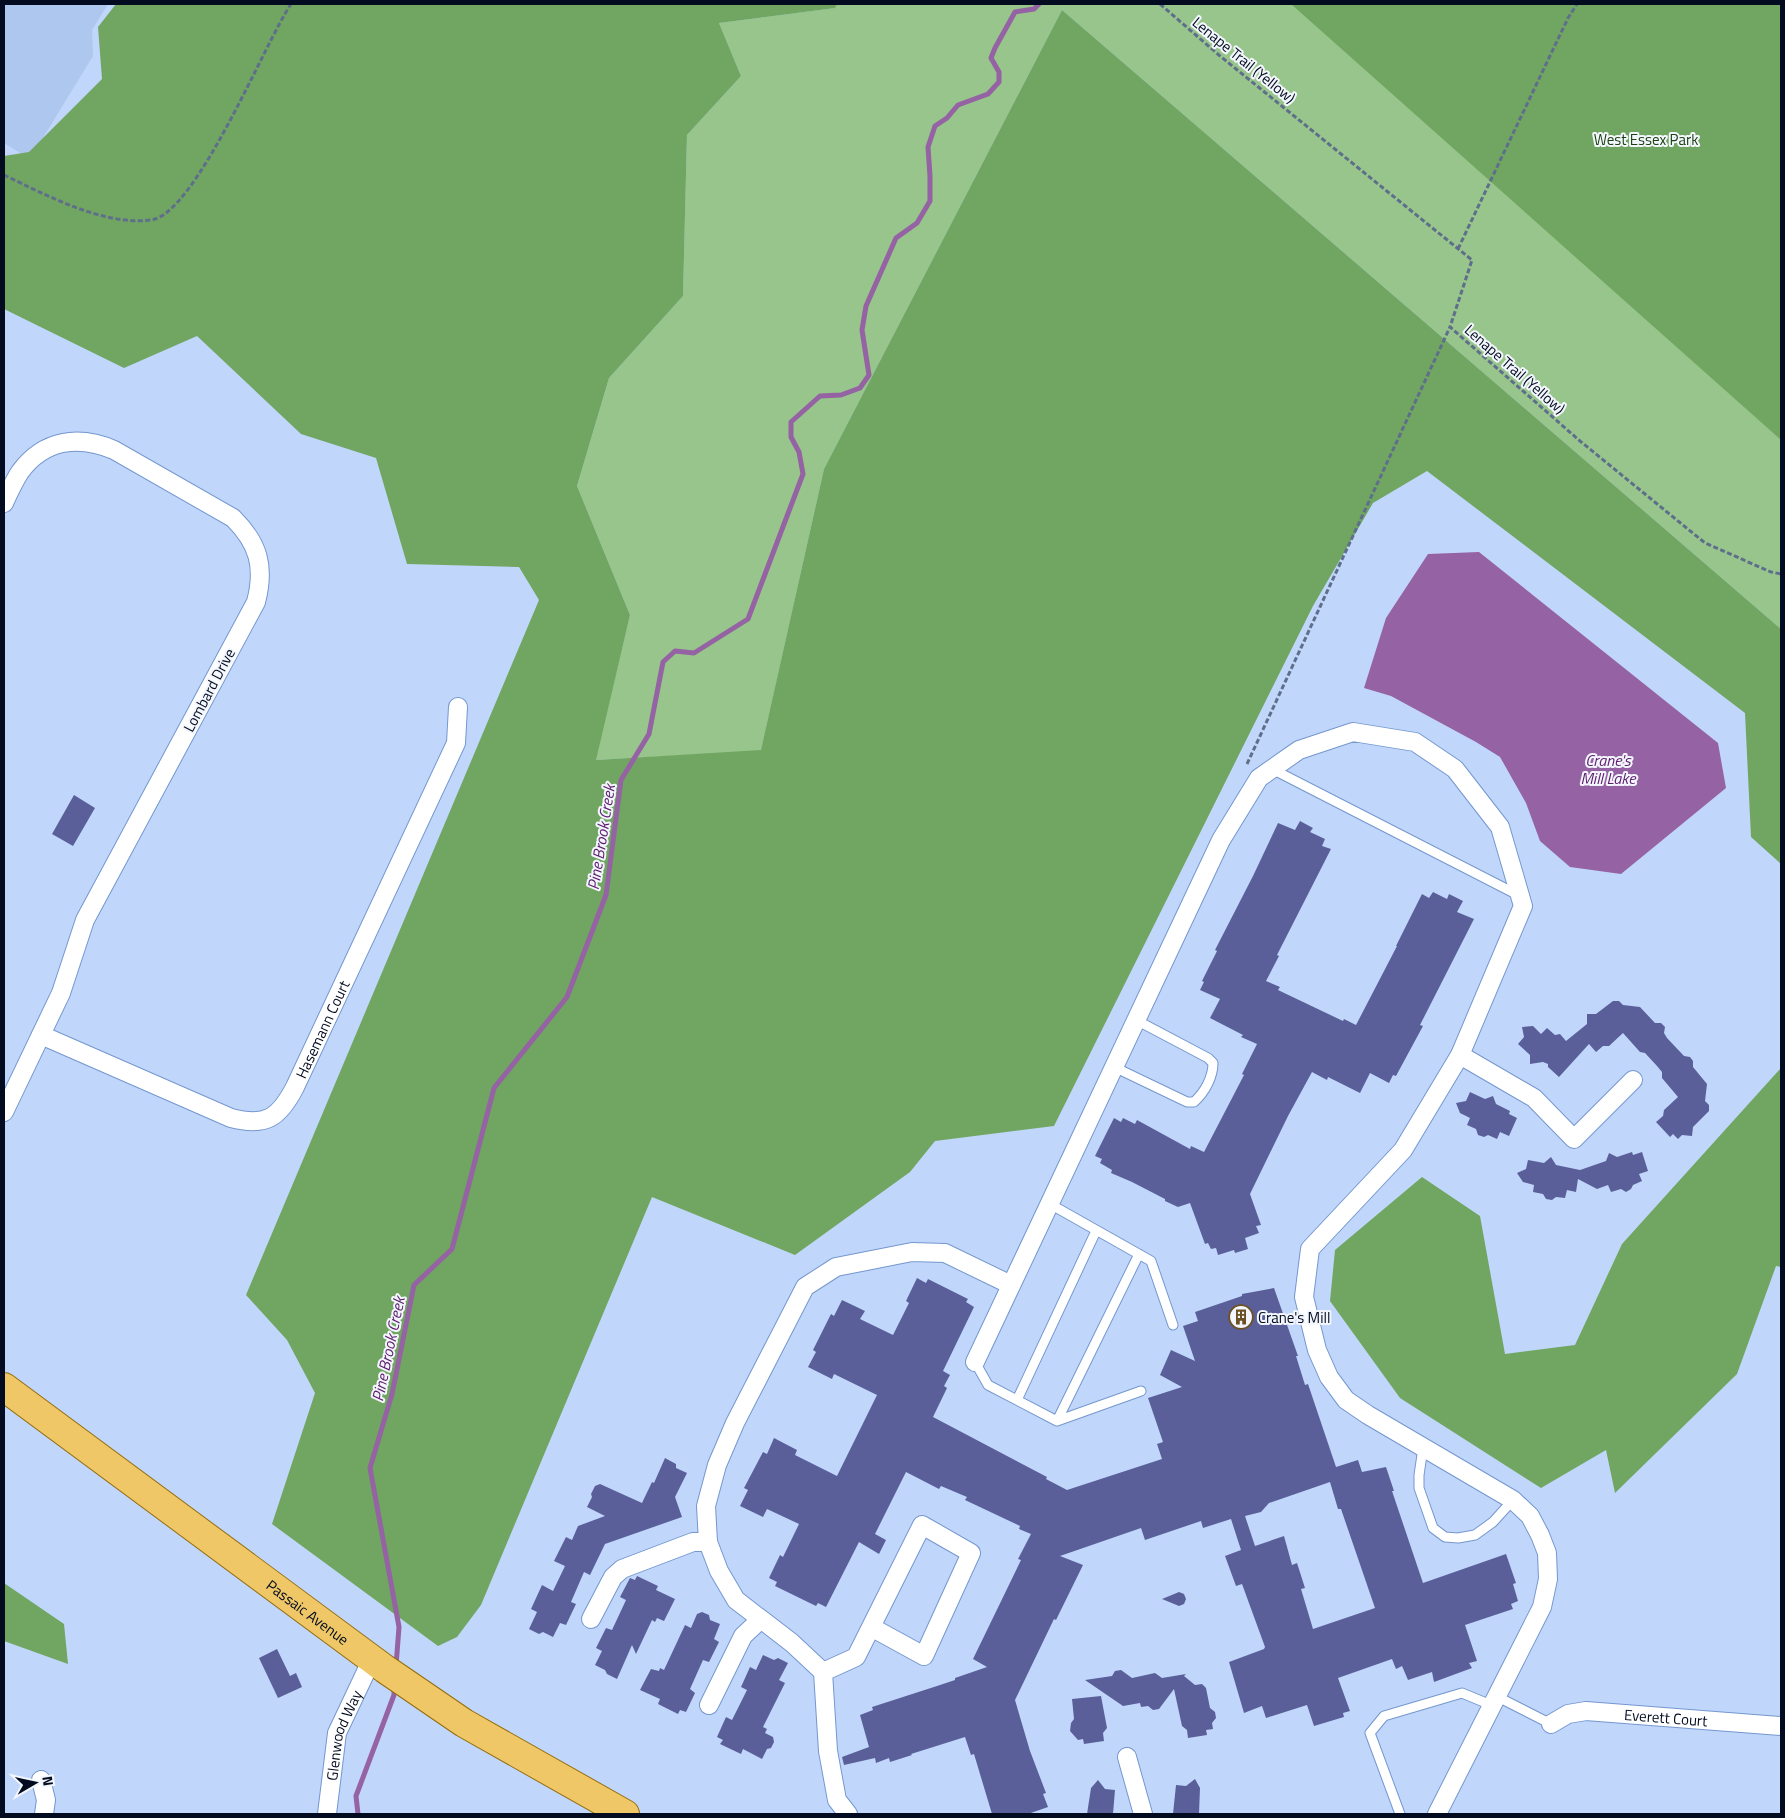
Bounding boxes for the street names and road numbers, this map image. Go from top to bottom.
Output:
street label: Lenape Trail (Yellow) [1187,11,1301,109]
street label: Lenape Trail (Yellow) [1460,319,1571,419]
street label: Lombard Drive [177,644,241,736]
street label: Hasemann Court [289,976,355,1082]
street label: Passaic Avenue [262,1574,354,1650]
street label: Glenwood Way [320,1686,367,1782]
street label: Everett Court [1623,1702,1709,1732]

